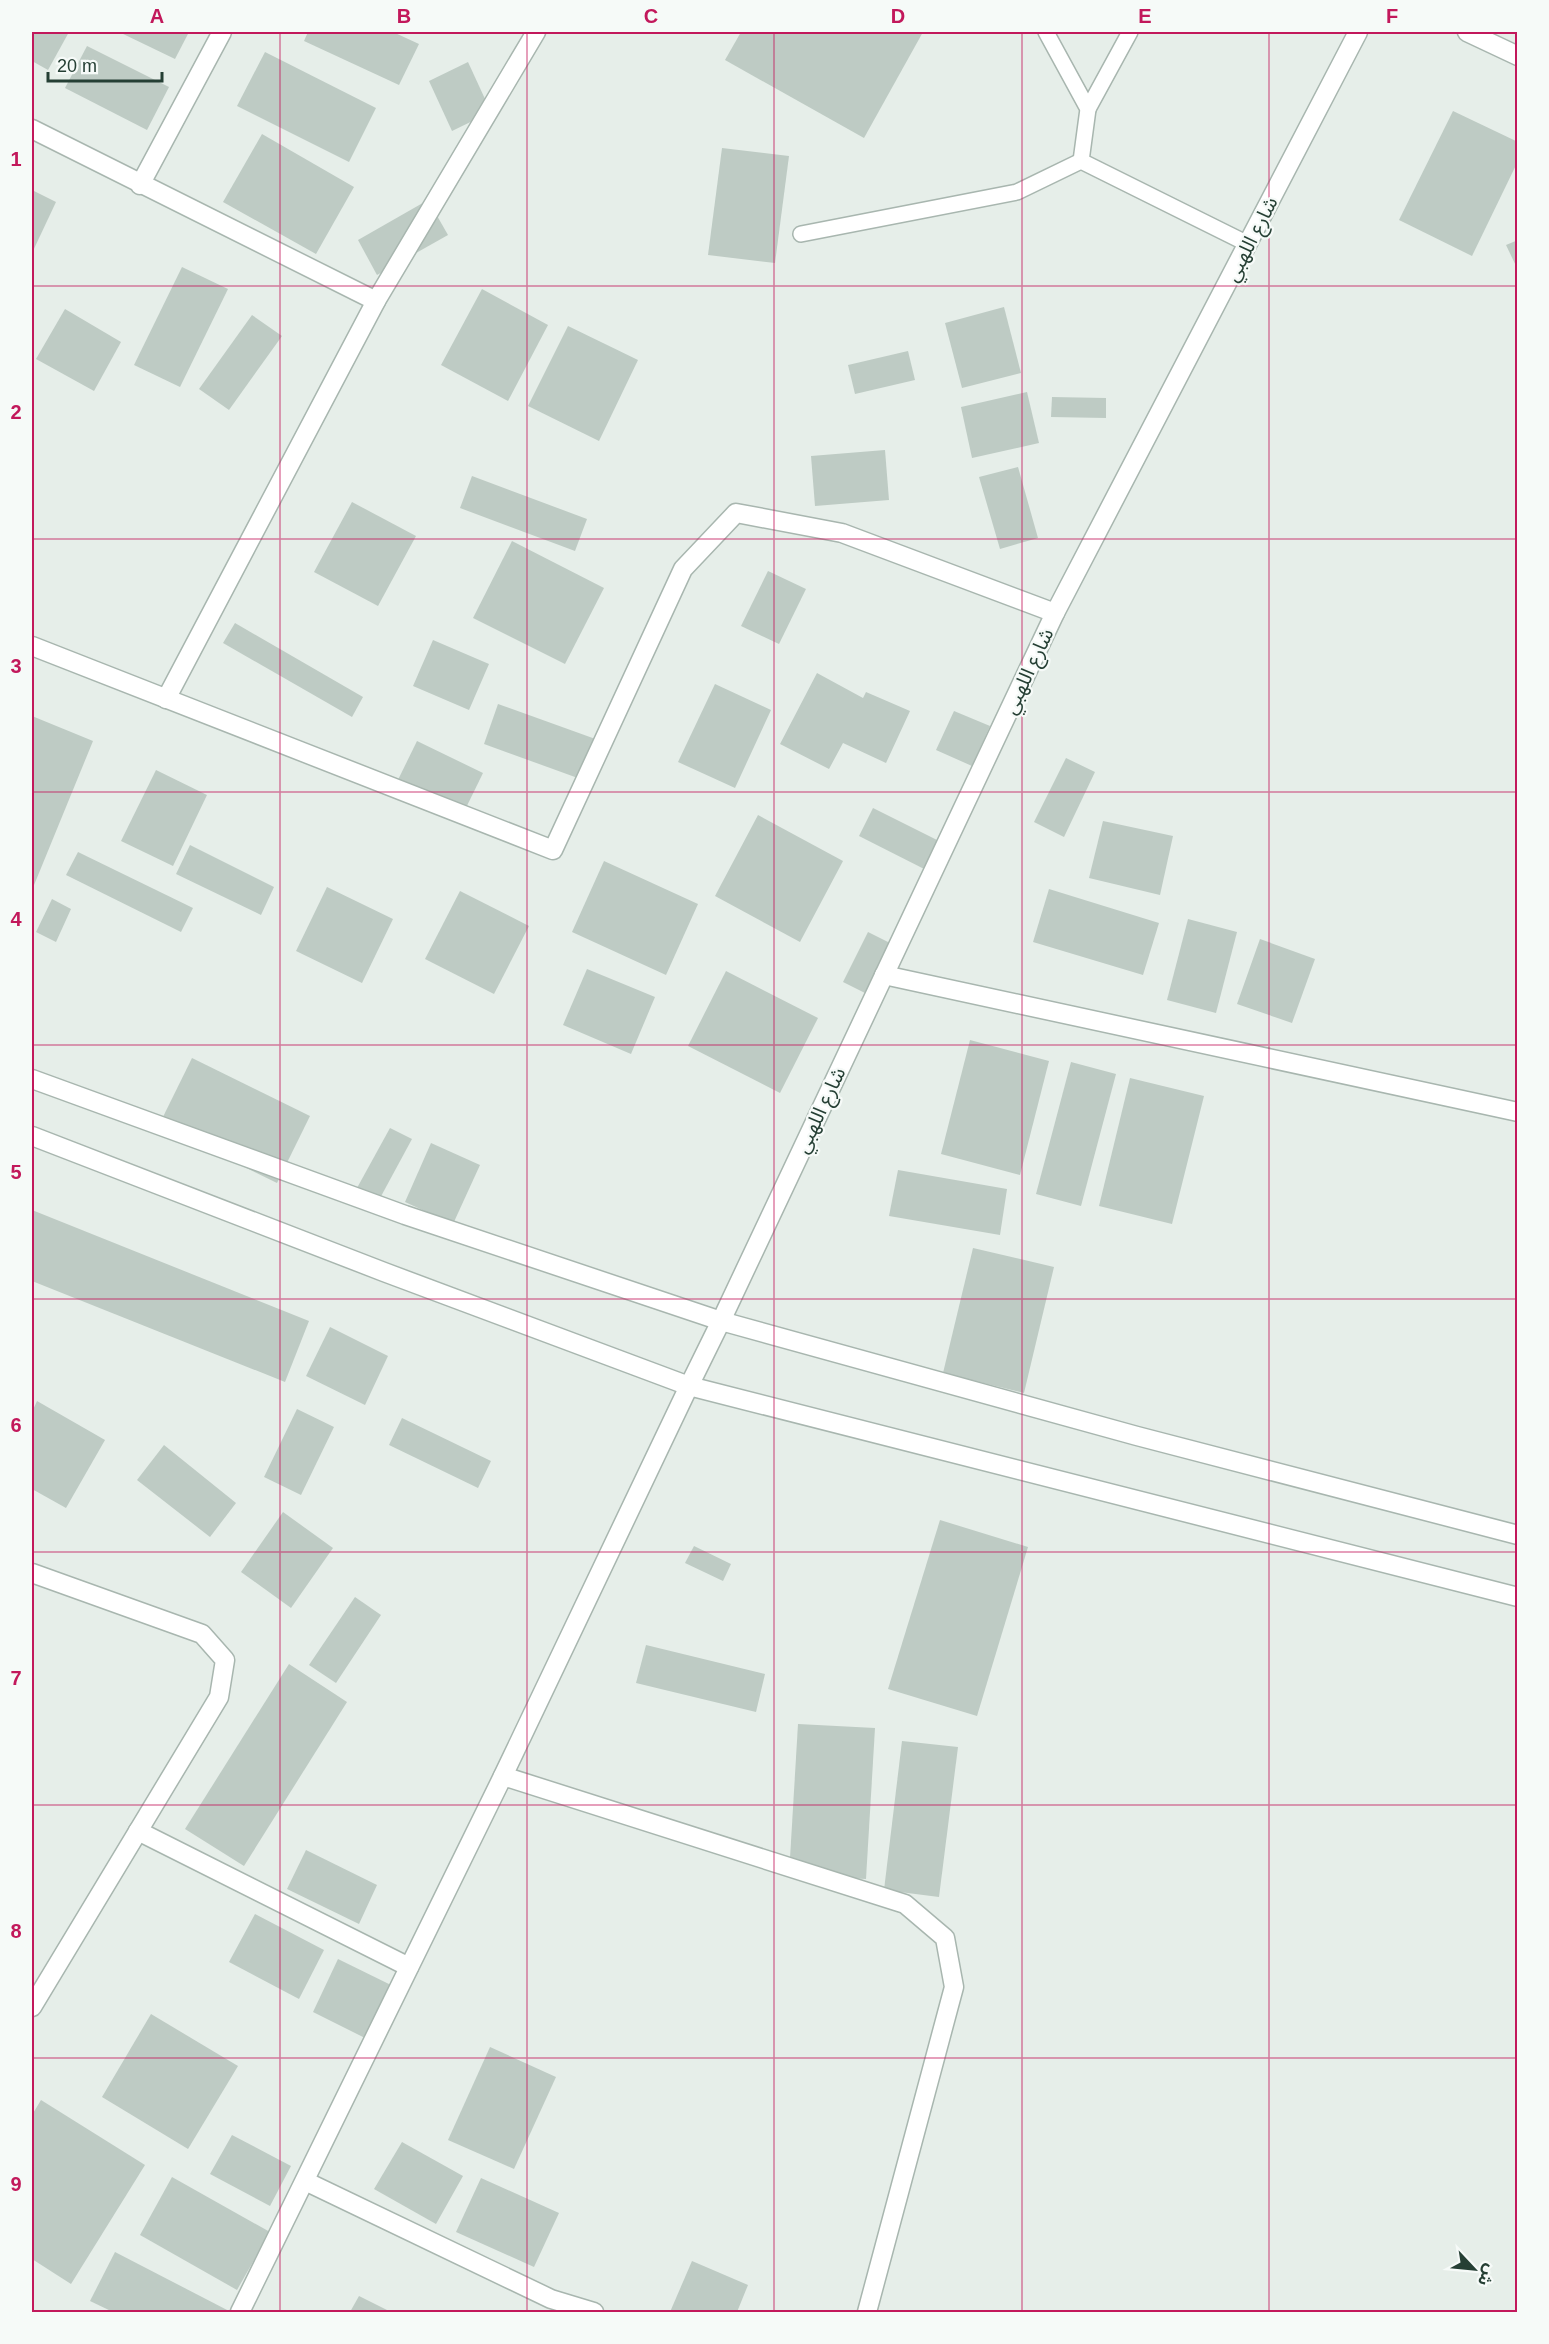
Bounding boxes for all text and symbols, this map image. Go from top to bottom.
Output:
text: A [150,5,164,27]
text: B [397,5,411,27]
text: C [644,5,658,27]
text: D [891,5,905,27]
text: E [1138,5,1152,27]
text: F [1386,5,1398,27]
scale bar [48,45,162,83]
text: 20 m [57,56,97,76]
text: 1 [10,148,22,170]
street label: شارع اللهبي [1220,193,1286,287]
text: 2 [10,401,22,423]
street label: شارع اللهبي [999,625,1062,719]
text: 3 [10,655,22,677]
text: 4 [10,908,22,930]
street label: شارع اللهبي [791,1064,854,1158]
text: 5 [10,1161,22,1183]
text: 6 [10,1414,22,1436]
text: 7 [10,1667,22,1689]
text: 8 [10,1920,22,1942]
text: 9 [10,2173,22,2195]
north arrow [1444,2239,1504,2299]
text: ش [1474,2261,1499,2289]

